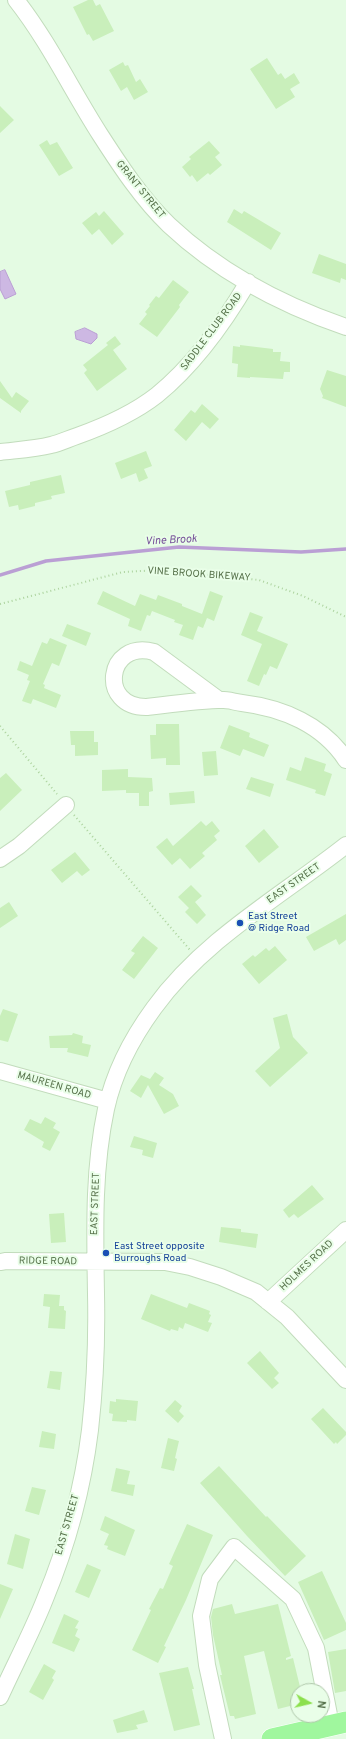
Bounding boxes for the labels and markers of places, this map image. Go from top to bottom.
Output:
place label: East Street @ Ridge Road [248,911,310,934]
marker: East Street @ Ridge Road [235,918,245,928]
place label: East Street opposite Burroughs Road [114,1241,205,1264]
marker: East Street opposite Burroughs Road [101,1248,111,1258]

